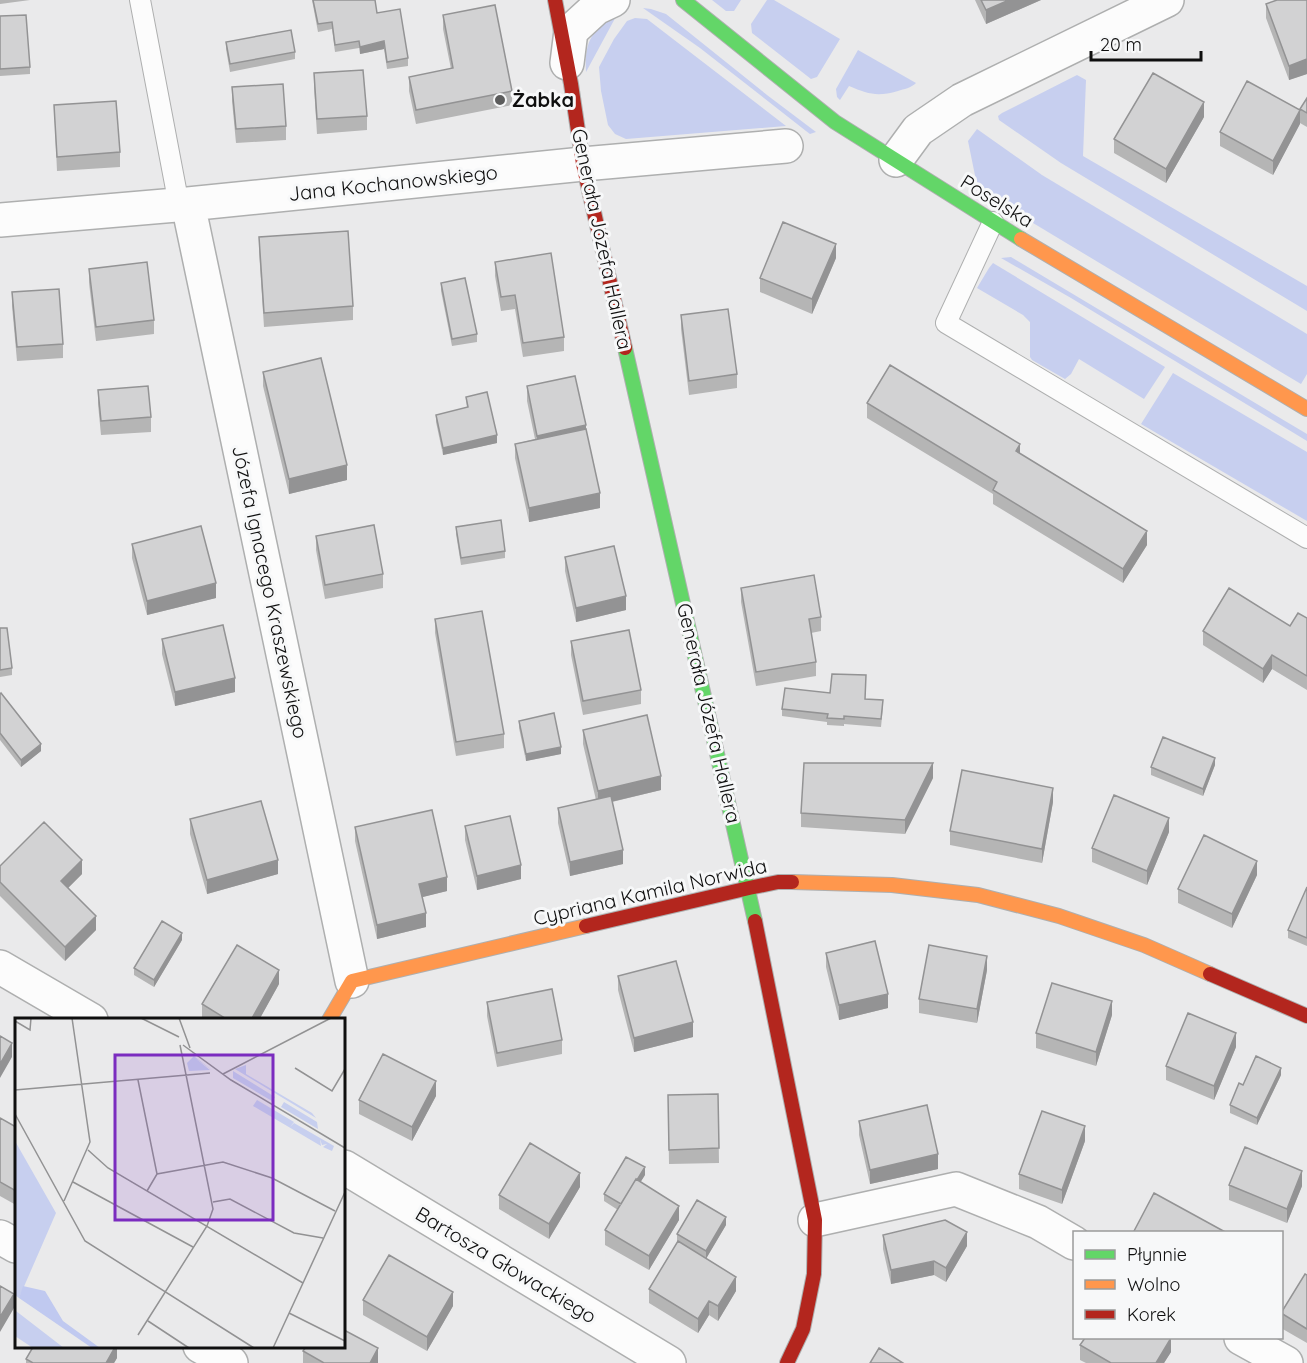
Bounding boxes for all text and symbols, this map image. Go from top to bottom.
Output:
scale bar [1091,24,1200,62]
text: 20 m [1100,33,1142,56]
place label: Żabka [512,87,574,112]
marker: Żabka [493,93,507,107]
street label: Generała Józefa Hallera [567,126,638,352]
street label: Jana Kochanowskiego [287,159,499,206]
street label: Poselska [956,168,1038,233]
street label: Józefa Ignacego Kraszewskiego [227,443,314,741]
street label: Generała Józefa Hallera [672,600,747,825]
street label: Cypriana Kamila Norwida [531,852,769,931]
inset map [15,1018,345,1348]
street label: Bartosza Głowackiego [411,1201,601,1329]
legend [1073,1231,1283,1339]
text: Płynnie [1127,1243,1187,1266]
text: Wolno [1127,1273,1180,1296]
text: Korek [1127,1303,1176,1326]

